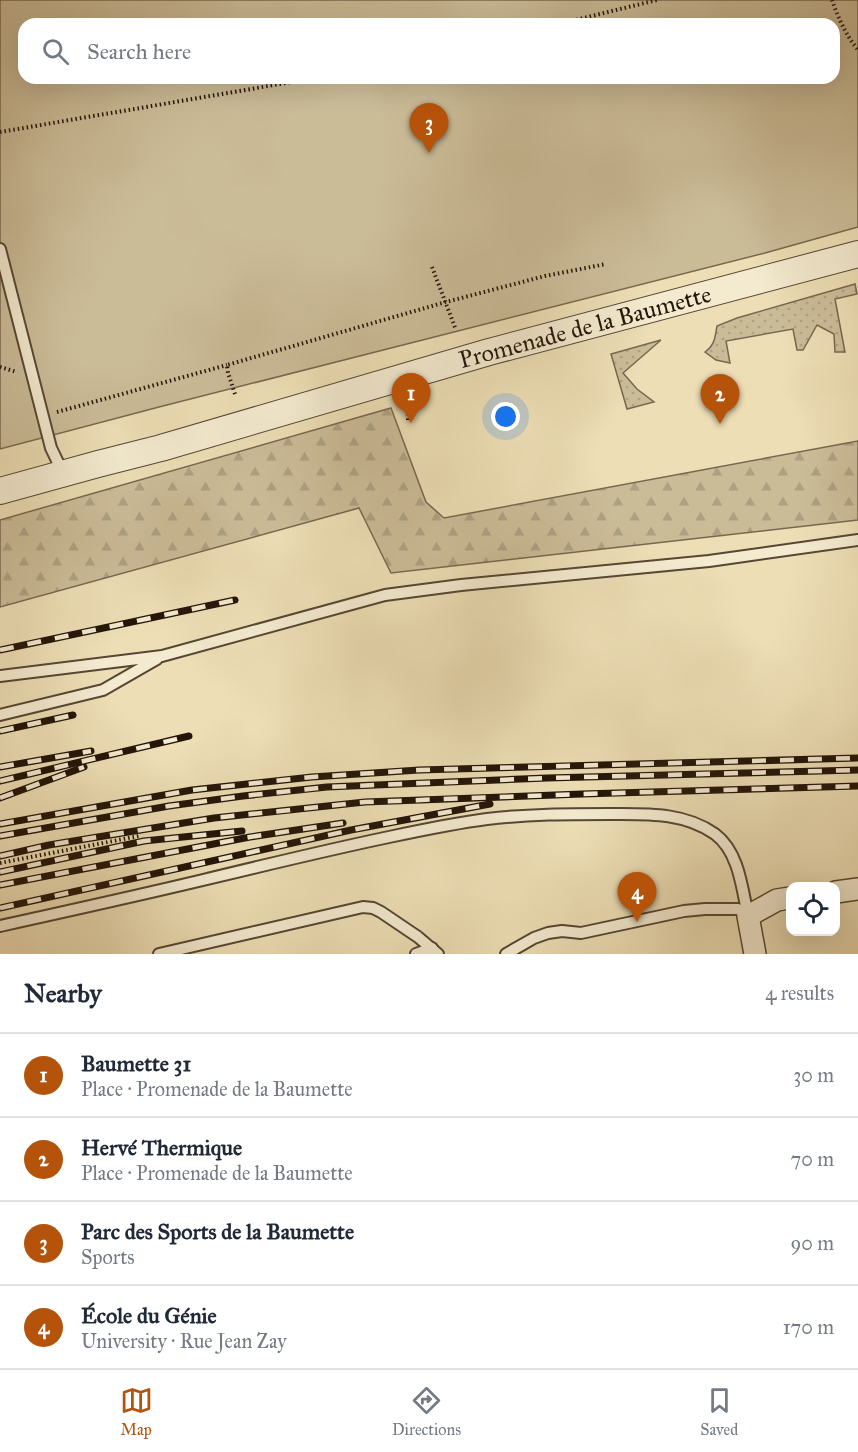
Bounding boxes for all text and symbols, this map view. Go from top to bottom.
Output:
search box [18,18,840,84]
icon: search [39,35,72,68]
text: Search here [87,38,191,65]
pin: 3 [410,104,448,153]
street label: Promenade de la Baumette [456,279,714,375]
pin: 1 [392,374,430,423]
pin: 2 [700,374,740,424]
your location [491,402,520,431]
pin: 4 [618,872,656,922]
map controls [786,882,840,936]
button: locate [786,882,840,936]
text: Nearby [24,977,102,1009]
text: 4 results [765,981,834,1005]
text: Baumette 31 [81,1050,191,1077]
text: 1 [40,1063,47,1087]
text: 30 m [793,1063,834,1087]
text: Place · Promenade de la Baumette [81,1077,353,1101]
text: Hervé Thermique [81,1134,242,1161]
text: 2 [39,1147,48,1171]
text: 70 m [791,1147,834,1171]
text: Place · Promenade de la Baumette [81,1161,353,1185]
text: Parc des Sports de la Baumette [81,1218,354,1245]
text: 3 [40,1231,48,1255]
text: 90 m [791,1231,834,1255]
text: Sports [81,1245,135,1269]
text: École du Génie [81,1302,217,1329]
text: 4 [38,1315,49,1339]
text: 170 m [783,1315,834,1339]
text: University · Rue Jean Zay [81,1329,287,1353]
tab: Map [120,1384,153,1439]
tab: Directions [392,1384,461,1439]
tab: Saved [700,1384,738,1439]

